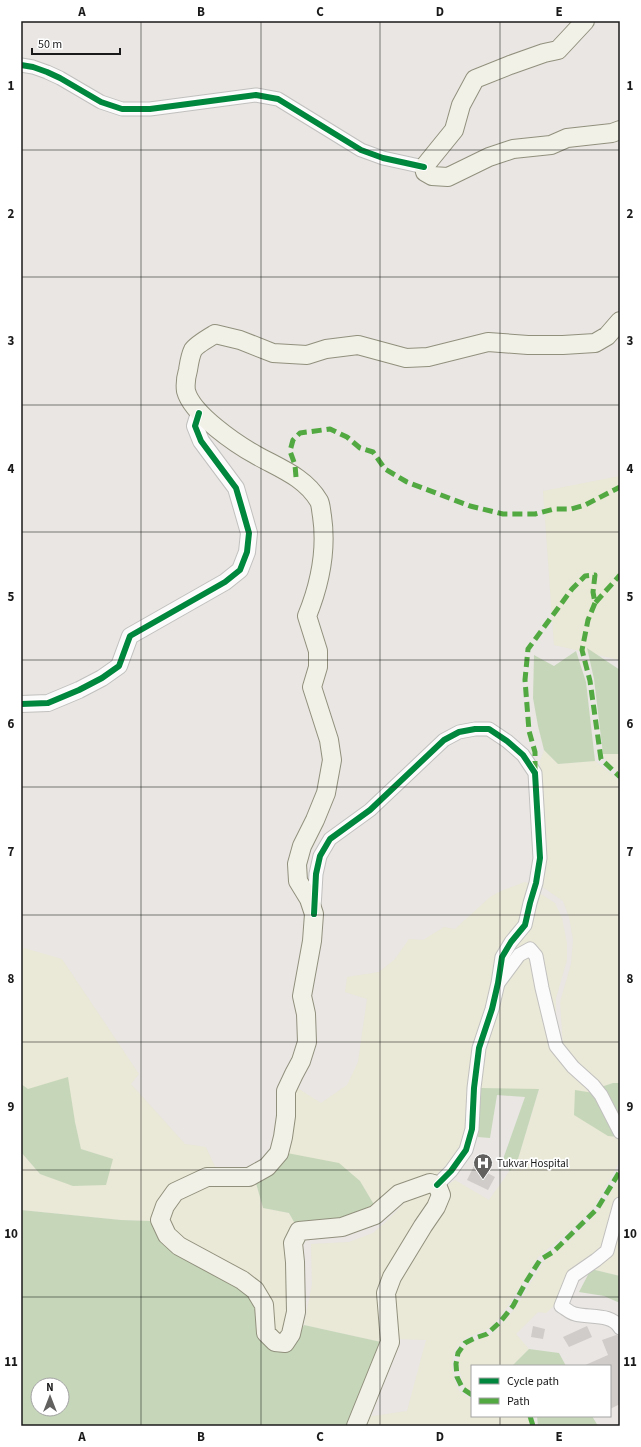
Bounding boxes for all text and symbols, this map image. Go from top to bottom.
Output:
text: A [77,3,86,21]
text: B [197,3,205,21]
text: C [316,3,324,21]
text: D [436,3,444,21]
text: E [555,3,563,21]
scale bar [32,30,120,56]
text: 50 m [38,36,62,53]
text: 1 [8,77,15,95]
text: 1 [627,77,634,95]
text: 2 [8,205,15,223]
text: 2 [627,205,634,223]
text: 3 [8,332,15,350]
text: 3 [627,332,634,350]
text: 4 [8,460,15,478]
text: 4 [627,460,634,478]
text: 5 [8,588,15,606]
text: 5 [627,588,634,606]
text: 6 [8,715,15,733]
text: 6 [627,715,634,733]
text: 7 [8,843,15,861]
text: 7 [627,843,634,861]
text: 8 [8,970,15,988]
text: 8 [627,970,634,988]
text: 9 [8,1098,15,1116]
text: 9 [627,1098,634,1116]
hospital icon: Tukvar Hospital [472,1152,494,1180]
place label: Tukvar Hospital [497,1156,569,1171]
text: 10 [4,1225,18,1243]
text: 10 [623,1225,637,1243]
text: 11 [4,1353,18,1371]
text: 11 [623,1353,637,1371]
legend [471,1365,611,1417]
text: Cycle path [507,1373,559,1390]
north arrow [30,1377,70,1417]
text: N [46,1380,54,1395]
text: Path [507,1393,530,1410]
text: A [77,1428,86,1446]
text: B [197,1428,205,1446]
text: C [316,1428,324,1446]
text: D [436,1428,444,1446]
text: E [555,1428,563,1446]

